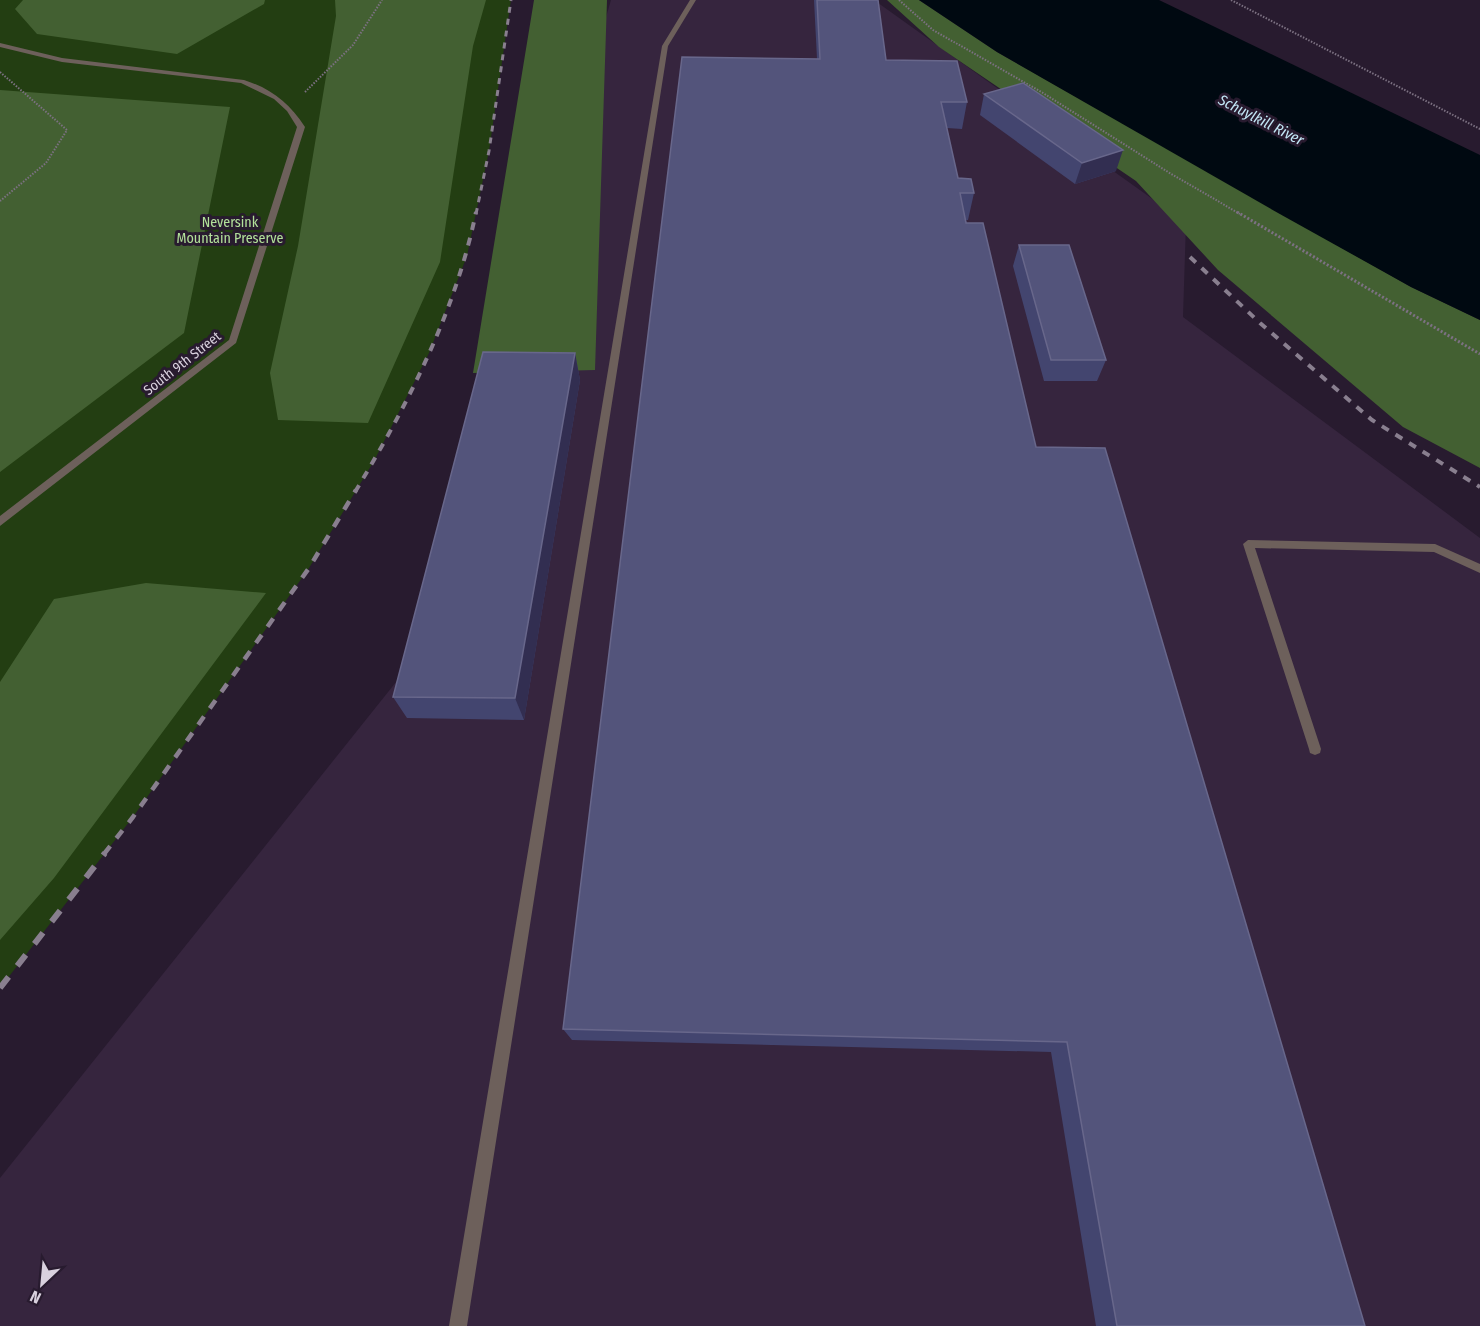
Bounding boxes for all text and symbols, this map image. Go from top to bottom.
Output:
water label: Schuylkill River [1214,90,1307,150]
park label: Neversink Mountain Preserve [177,214,284,247]
street label: South 9th Street [140,328,225,399]
north arrow [12,1254,72,1314]
text: N [27,1286,44,1308]

